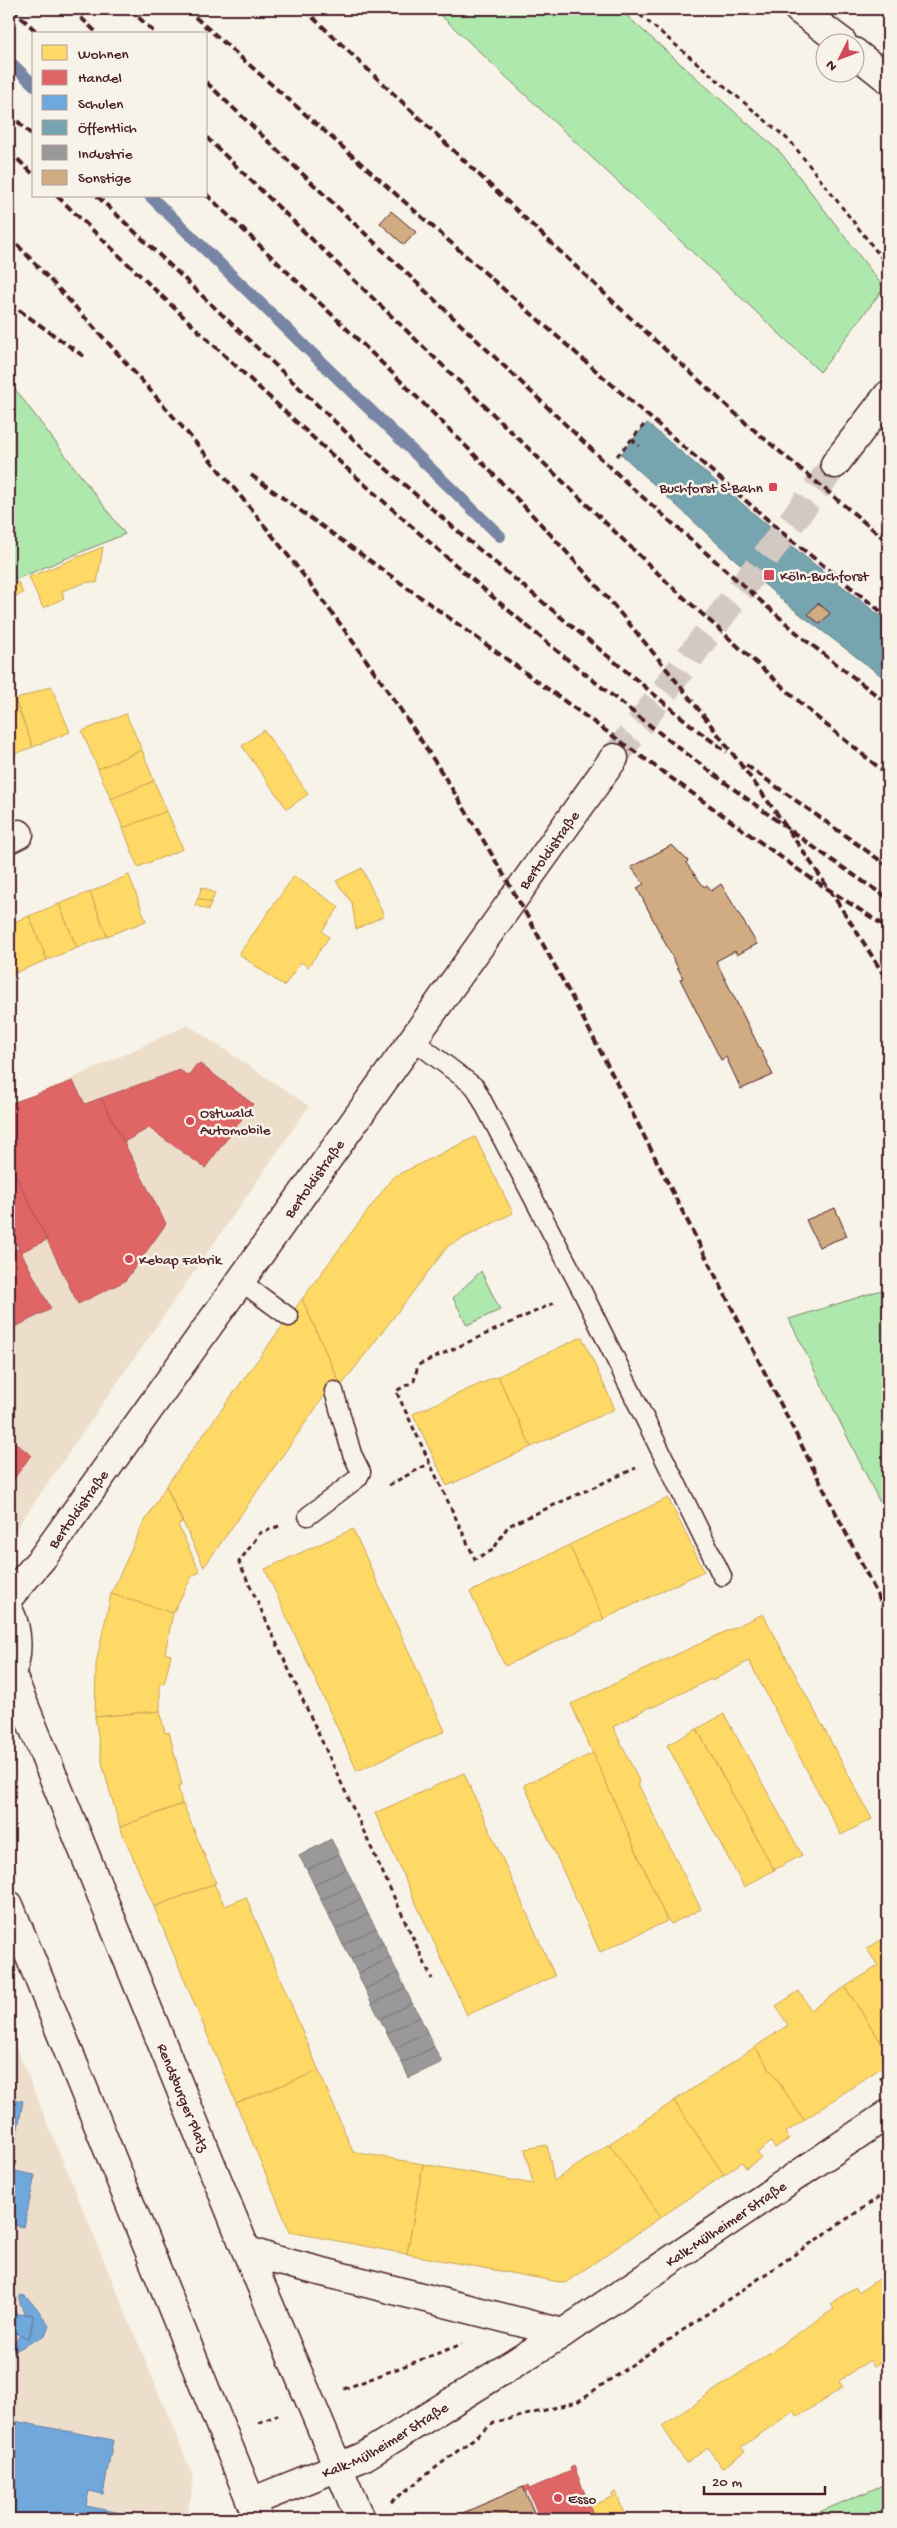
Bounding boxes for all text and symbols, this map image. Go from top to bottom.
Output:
legend [32,32,208,198]
north arrow [814,32,864,82]
text: Wohnen [78,46,129,64]
text: N [823,56,842,74]
text: Handel [78,70,122,88]
text: Schulen [78,96,123,114]
text: Öffentlich [78,120,137,138]
text: Industrie [78,146,133,164]
text: Sonstige [78,170,131,188]
place label: Buchforst S-Bahn [658,480,763,498]
marker: Buchforst S-Bahn [767,481,779,493]
marker: Köln-Buchforst [762,568,776,582]
place label: Köln-Buchforst [780,568,870,586]
street label: Bertoldistraße [515,808,584,894]
place label: Ostwald Automobile [200,1105,271,1140]
marker: Ostwald Automobile [184,1115,196,1127]
street label: Bertoldistraße [281,1137,350,1223]
place label: Kebap Fabrik [139,1252,223,1270]
marker: Kebap Fabrik [123,1253,135,1265]
street label: Bertoldistraße [45,1467,114,1553]
street label: Rendsburger Platz [152,2041,212,2155]
street label: Kalk-Mülheimer Straße [663,2178,791,2272]
street label: Kalk-Mülheimer Straße [320,2399,453,2484]
scale bar [704,2463,826,2495]
text: 20 m [712,2474,742,2492]
place label: Esso [568,2491,596,2509]
marker: Esso [552,2492,564,2504]

